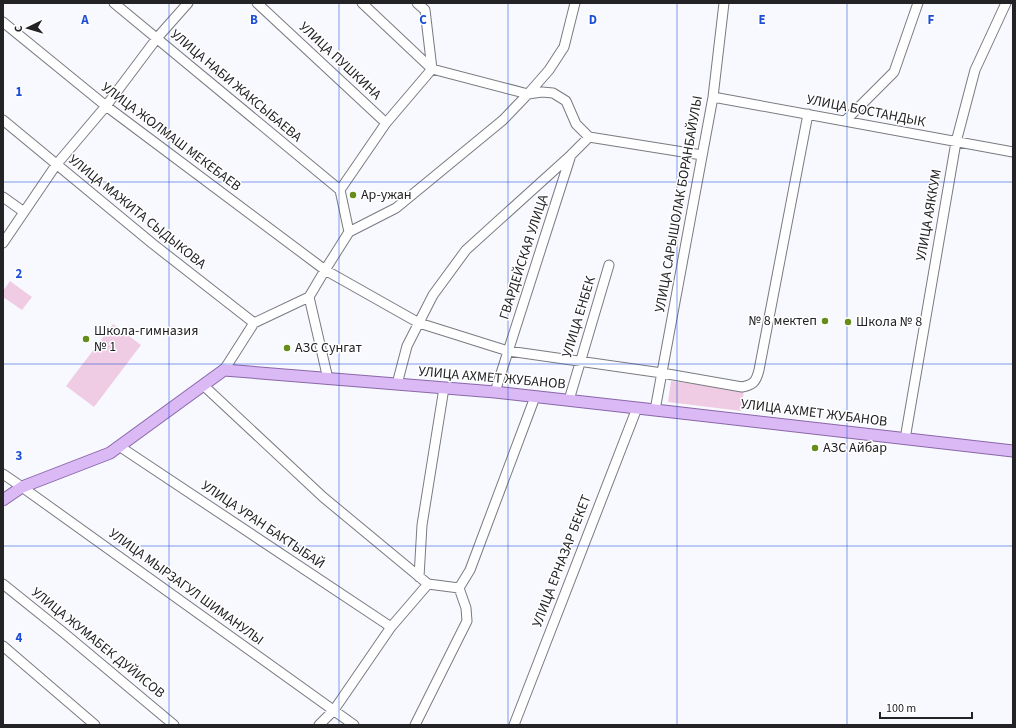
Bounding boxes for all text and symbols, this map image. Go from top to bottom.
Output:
north arrow [8,8,48,48]
text: A [80,11,89,29]
text: B [250,11,258,29]
text: C [419,11,427,29]
text: D [589,11,597,29]
text: E [758,11,766,29]
text: F [928,11,935,29]
street label: УЛИЦА ПУШКИНА [294,17,386,105]
text: С [11,24,26,33]
street label: УЛИЦА НАБИ ЖАКСЫБАЕВА [166,25,306,147]
street label: УЛИЦА ЖОЛМАШ МЕКЕБАЕВ [97,78,245,196]
text: 1 [16,83,23,101]
street label: УЛИЦА БОСТАНДЫК [805,90,928,133]
street label: УЛИЦА САРЫШОЛАК БОРАНБАЙУЛЫ [650,94,708,314]
street label: УЛИЦА МАЖИТА СЫДЫКОВА [64,150,210,274]
street label: УЛИЦА АЯККУМ [911,167,947,263]
place label: Ар-ужан [361,185,412,205]
marker: Ар-ужан [348,190,358,200]
street label: ГВАРДЕЙСКАЯ УЛИЦА [494,191,554,322]
text: 2 [16,265,23,283]
street label: УЛИЦА ЕНБЕК [557,273,601,360]
place label: № 8 мектеп [749,311,817,331]
place label: Школа № 8 [856,312,922,332]
marker: № 8 мектеп [820,316,830,326]
marker: Школа № 8 [843,317,853,327]
place label: Школа-гимназия № 1 [94,321,198,357]
marker: Школа-гимназия № 1 [81,334,91,344]
place label: АЗС Сунгат [295,338,362,358]
marker: АЗС Сунгат [282,343,292,353]
street label: УЛИЦА АХМЕТ ЖУБАНОВ [418,362,566,394]
street label: УЛИЦА АХМЕТ ЖУБАНОВ [739,394,889,432]
place label: АЗС Айбар [823,438,887,458]
marker: АЗС Айбар [810,443,820,453]
text: 3 [16,447,23,465]
street label: УЛИЦА УРАН БАКТЫБАЙ [197,476,329,574]
street label: УЛИЦА ЕРНАЗАР БЕКЕТ [528,491,597,630]
street label: УЛИЦА МЫРЗАГУЛ ШИМАНУЛЫ [104,524,268,650]
street label: УЛИЦА ЖУМАБЕК ДУЙИСОВ [27,583,169,703]
text: 4 [16,629,23,647]
scale bar [880,694,972,720]
text: 100 m [886,700,916,717]

